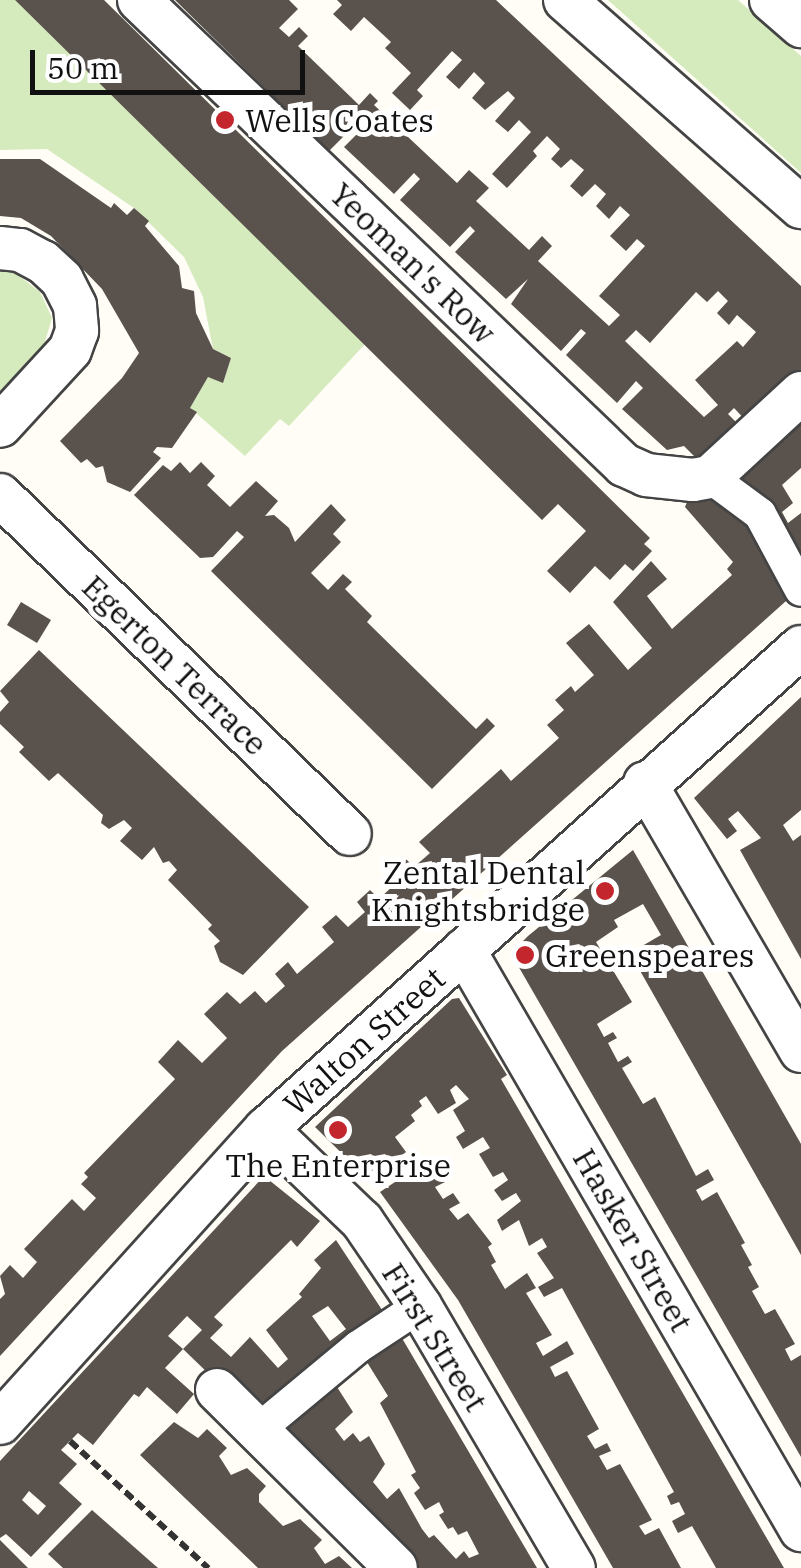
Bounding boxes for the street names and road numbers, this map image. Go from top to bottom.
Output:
street label: Yeoman's Row [322,175,504,351]
street label: Egerton Terrace [75,567,275,763]
street label: Walton Street [276,959,452,1123]
street label: Hasker Street [565,1142,701,1338]
street label: First Street [374,1256,496,1418]

